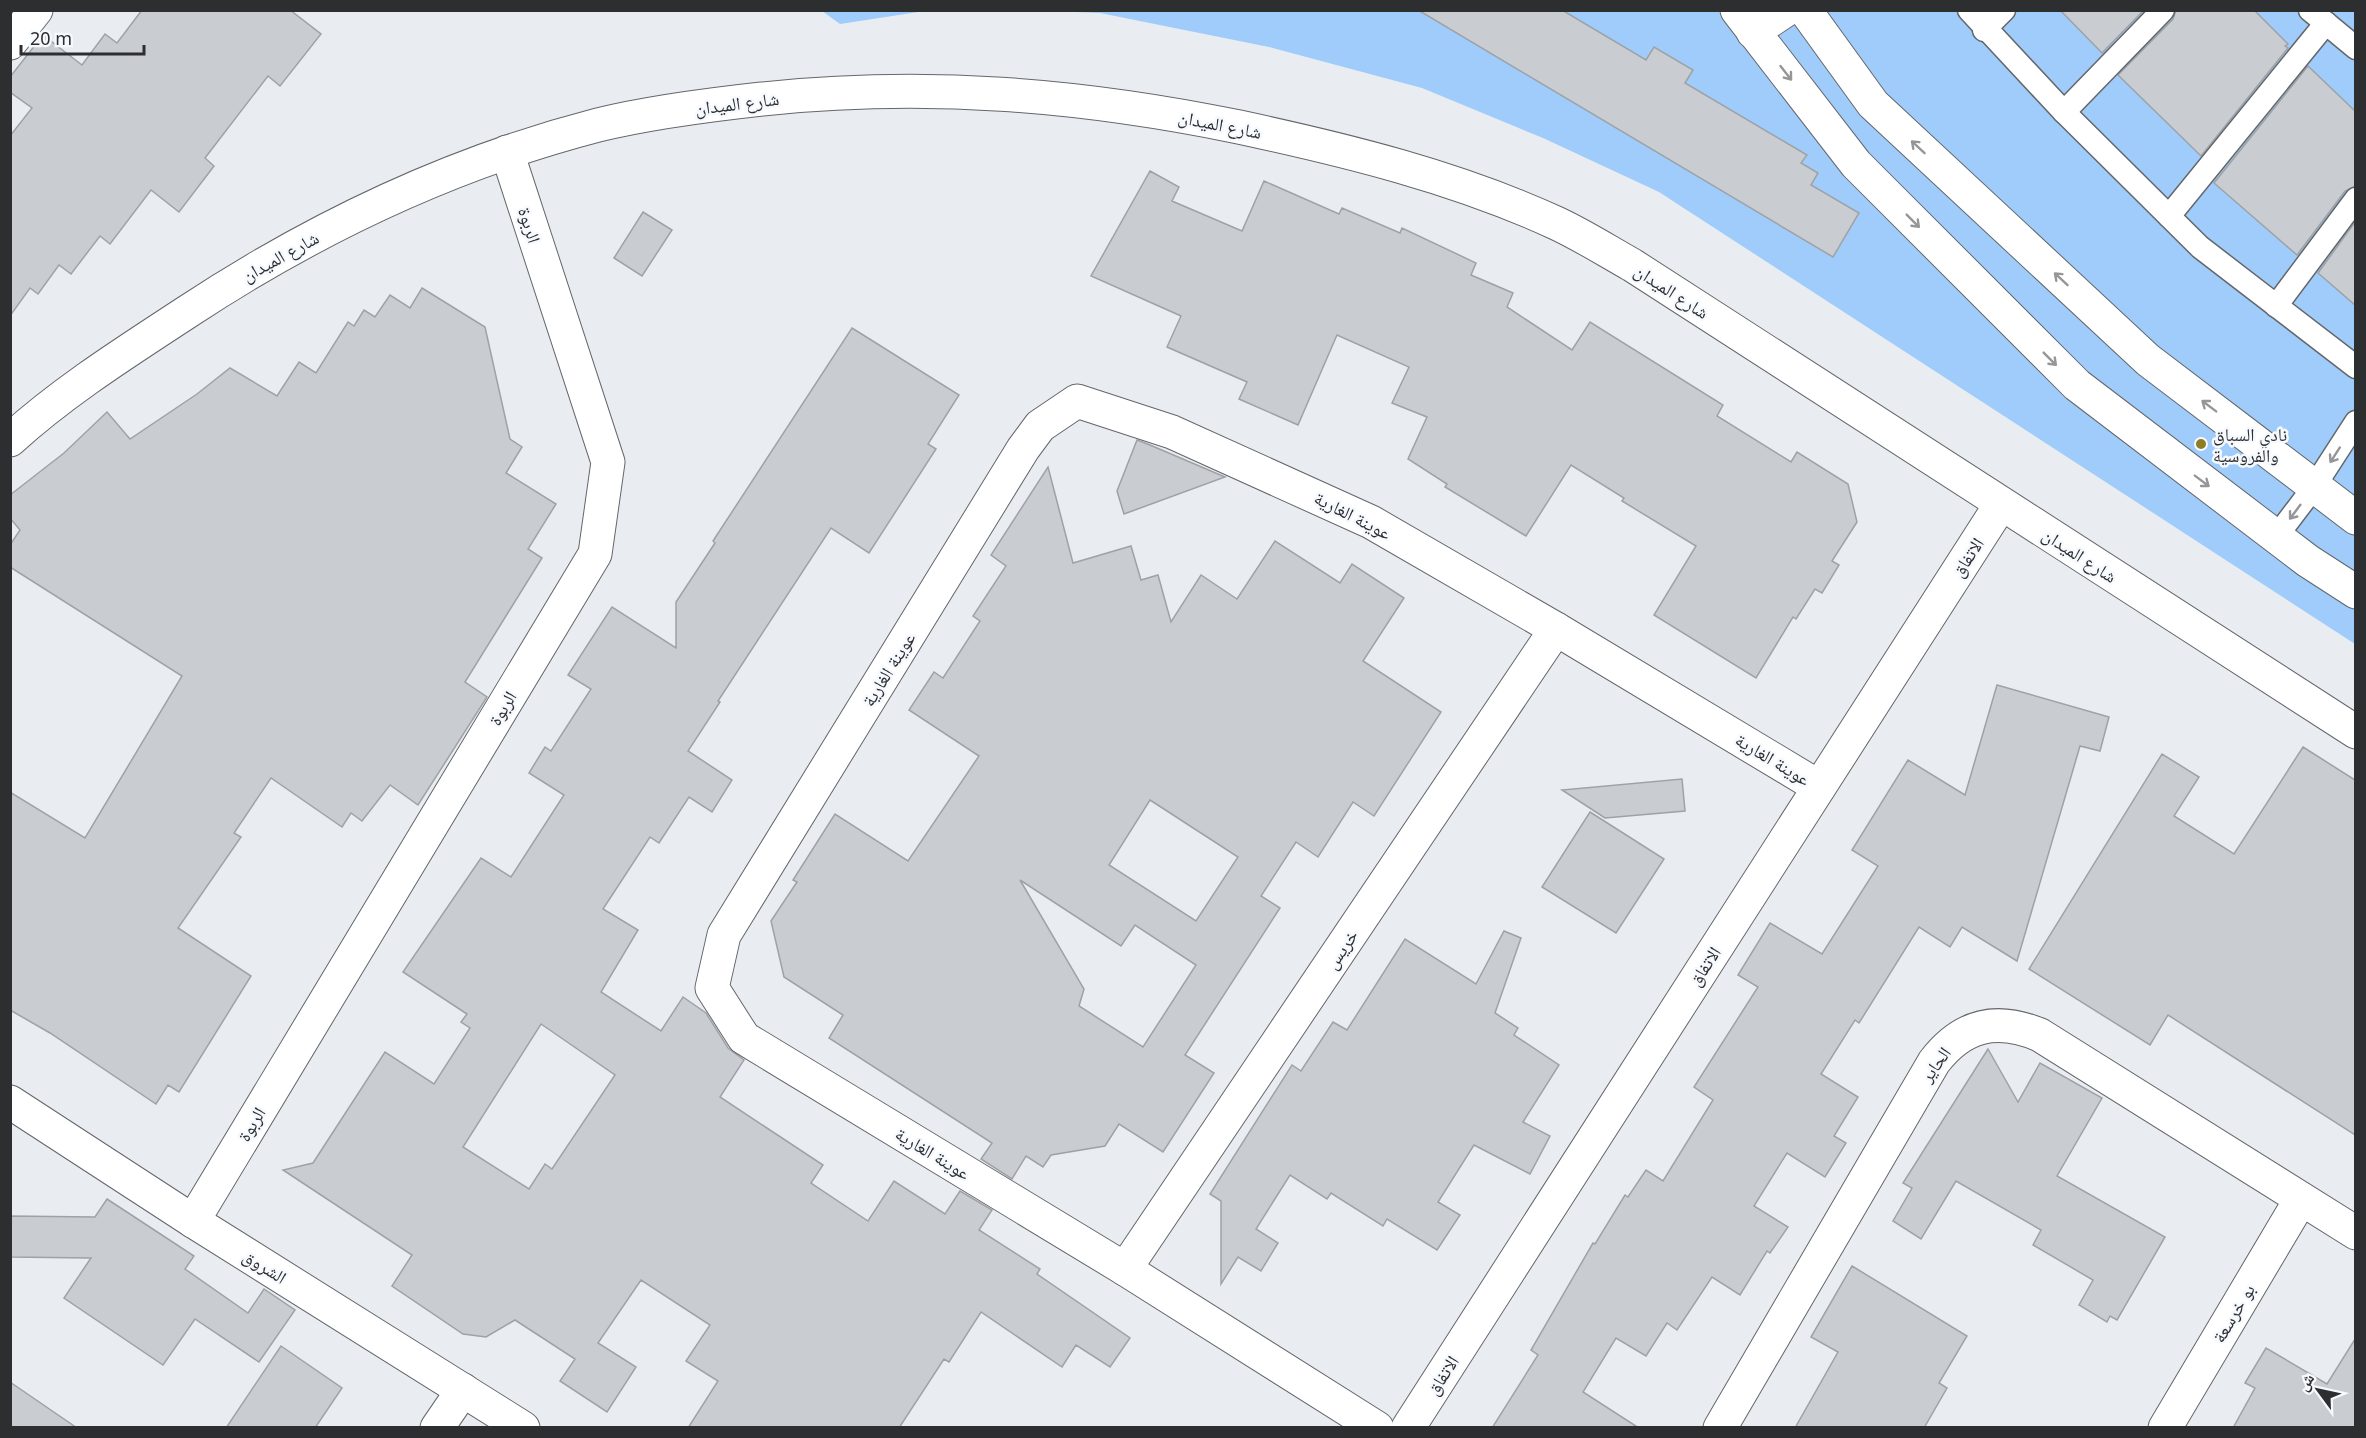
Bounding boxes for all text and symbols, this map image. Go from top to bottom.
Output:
scale bar [21,18,144,56]
text: 20 m [30,26,72,50]
one-way arrow [1779,65,1792,81]
street label: شارع الميدان [694,86,780,120]
street label: شارع الميدان [1176,104,1264,144]
one-way arrow [1911,139,1926,154]
street label: الربوة [513,204,547,246]
one-way arrow [1905,213,1920,228]
street label: شارع الميدان [237,225,323,287]
street label: شارع الميدان [1630,258,1714,324]
one-way arrow [2054,272,2069,286]
one-way arrow [2043,351,2058,366]
one-way arrow [2201,400,2217,413]
place label: نادي السباق والفروسية [2213,422,2287,467]
marker: نادي السباق والفروسية [2194,437,2208,451]
one-way arrow [2328,446,2341,463]
one-way arrow [2194,474,2210,487]
street label: عوينة الغارية [1311,485,1395,545]
one-way arrow [2289,503,2301,519]
street label: شارع الميدان [2038,522,2122,588]
street label: الاتفاق [1945,532,1989,582]
street label: عوينة الغارية [856,627,920,711]
street label: الربوة [482,686,522,730]
street label: عوينة الغارية [1731,727,1815,791]
street label: خريس [1319,924,1363,974]
street label: الاتفاق [1682,941,1726,991]
street label: الحاير [1914,1042,1956,1087]
street label: الربوة [231,1102,271,1146]
street label: عوينة الغارية [891,1121,975,1185]
street label: الشروق [239,1243,291,1289]
street label: بو خرسعة [2206,1279,2260,1347]
street label: الاتفاق [1420,1350,1464,1400]
north arrow [2288,1360,2348,1420]
text: ش [2292,1369,2319,1395]

